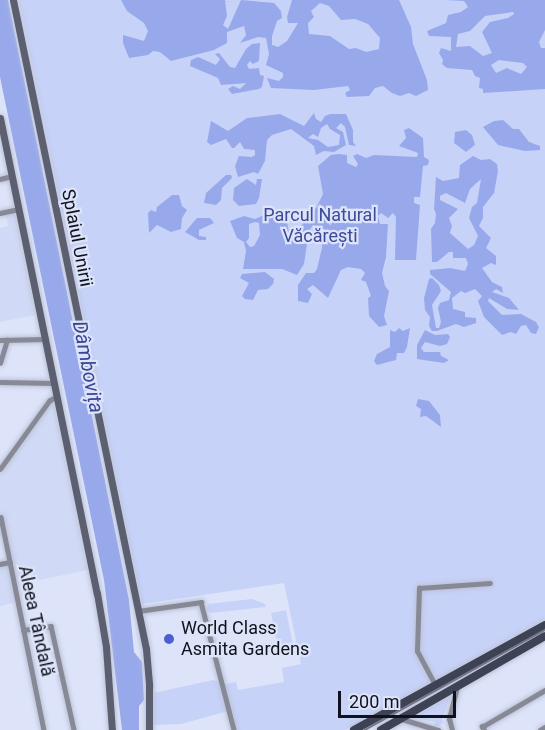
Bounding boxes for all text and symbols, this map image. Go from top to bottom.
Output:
street label: Splaiul Unirii [57,187,97,289]
park label: Parcul Natural Văcărești [263,205,377,248]
water label: Dâmbovița [67,319,109,415]
street label: Aleea Tândală [14,563,58,679]
place label: World Class Asmita Gardens [181,618,309,660]
marker: World Class Asmita Gardens [162,632,176,646]
scale bar [341,679,460,717]
text: 200 m [349,691,400,712]

